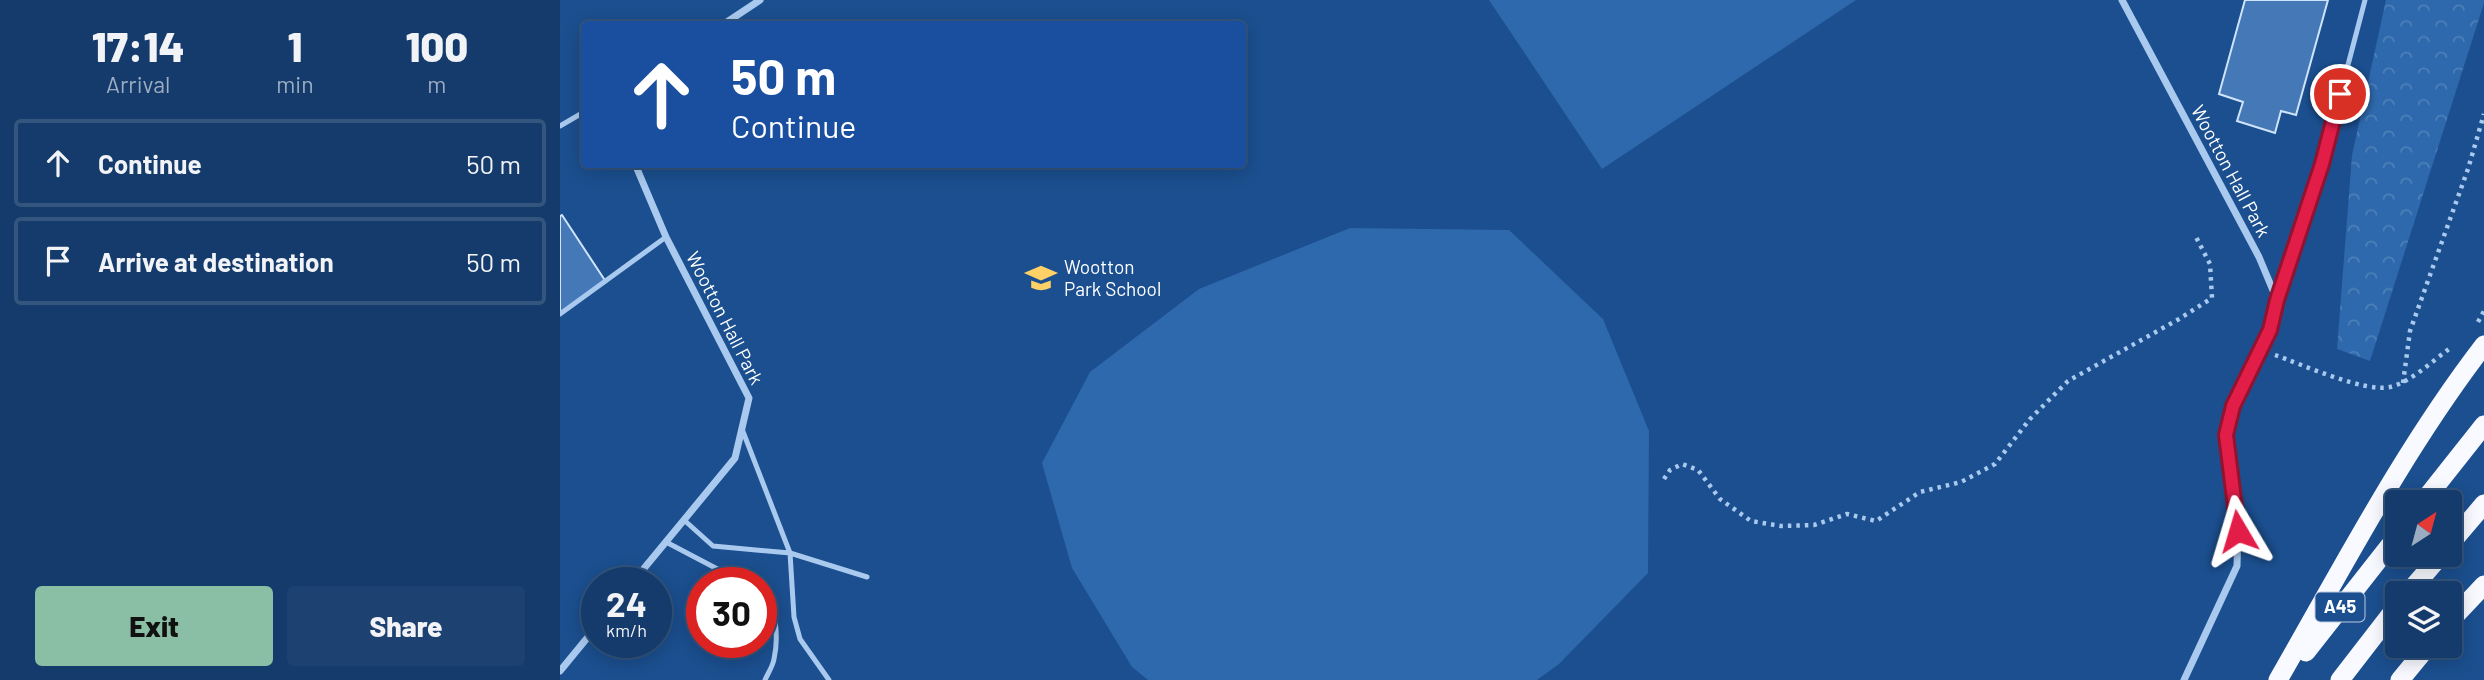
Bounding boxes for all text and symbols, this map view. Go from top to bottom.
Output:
text: 17:14 [92,20,185,70]
text: 1 [288,20,302,70]
text: 100 [405,20,468,70]
text: 50 m [731,46,836,105]
icon: ahead [616,49,707,140]
pin [2310,64,2370,124]
text: Arrival [106,70,170,98]
text: min [276,70,314,98]
text: m [427,70,446,98]
icon: arrive [2321,75,2359,113]
street label: Wootton Hall Park [2187,101,2276,241]
text: Continue [731,106,856,144]
icon: ahead [39,144,77,182]
text: Continue [98,148,202,179]
text: 50 m [466,148,521,179]
icon: arrive [39,242,77,280]
text: Arrive at destination [98,246,334,277]
text: 50 m [466,246,521,277]
street label: Wootton Hall Park [682,247,769,388]
place label: Wootton Park School [1064,255,1161,300]
school or university icon: Wootton Park School [1024,261,1058,295]
north arrow [2385,490,2462,567]
map controls [2385,490,2462,658]
position arrow [2201,494,2275,568]
speed limit sign: 30 [686,567,777,658]
button: layers [2385,581,2462,658]
text: 24 [606,582,647,624]
button: Exit [35,586,273,666]
button: Share [287,586,525,666]
road number: A45 [2316,592,2364,622]
text: km/h [606,619,647,641]

